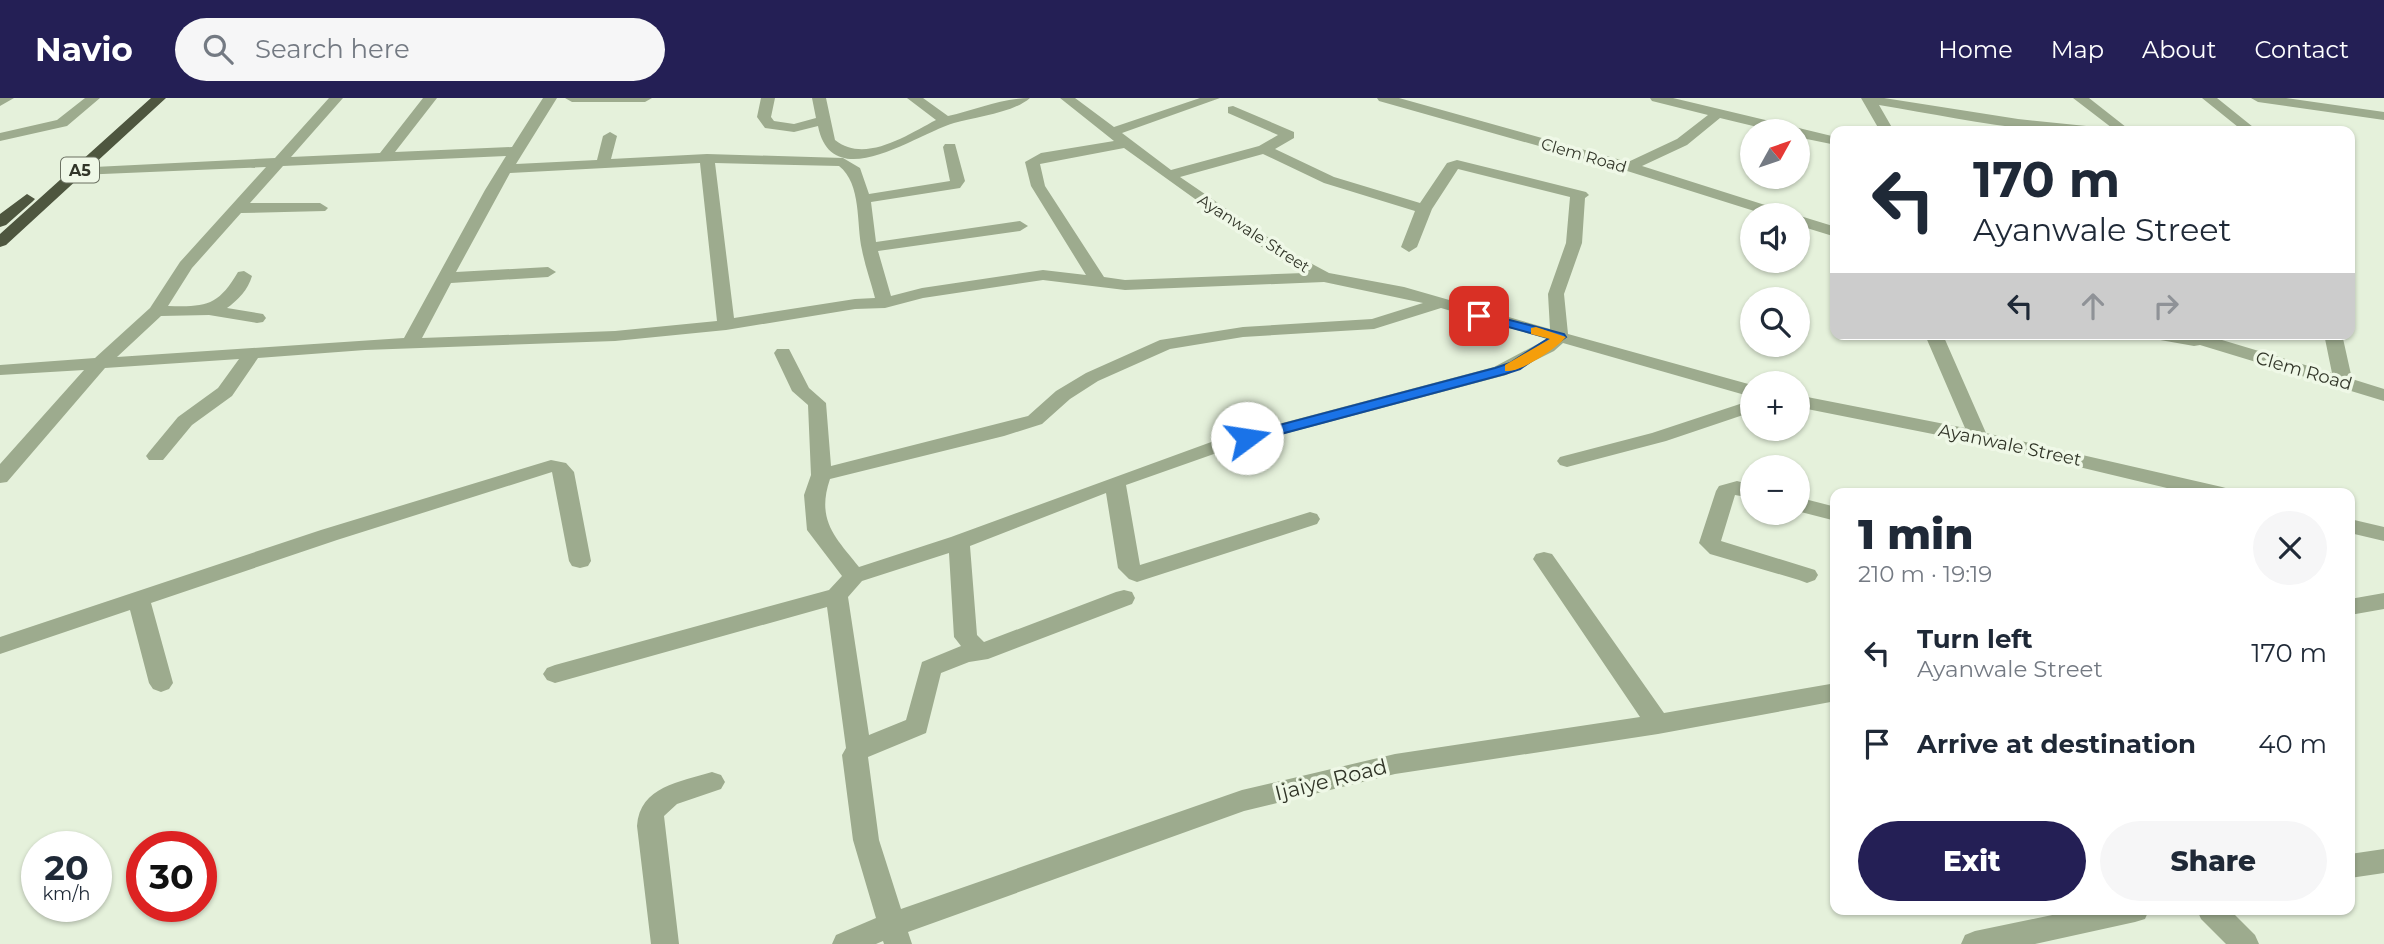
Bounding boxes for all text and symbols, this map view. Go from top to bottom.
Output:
search box [175,18,665,81]
text: Navio [35,29,133,69]
icon: search [199,30,237,68]
text: Search here [255,33,410,65]
text: Home [1938,35,2013,64]
text: Map [2051,35,2104,64]
text: About [2142,35,2216,64]
text: Contact [2254,35,2349,64]
north arrow [1740,119,1810,189]
map controls [1740,119,1810,525]
street label: Clem Road [1539,134,1629,177]
text: 170 m [1973,150,2120,209]
icon: left [1858,154,1949,245]
road number: A5 [61,158,99,183]
street label: Ayanwale Street [1194,190,1314,277]
button: sound [1740,203,1810,273]
text: Ayanwale Street [1973,210,2232,249]
pin [1449,286,1509,346]
button: search [1740,287,1810,357]
icon: left [2001,287,2039,325]
icon: ahead [2074,287,2112,325]
icon: right [2147,287,2185,325]
icon: arrive [1460,297,1498,335]
street label: Clem Road [2253,347,2355,395]
button: + [1740,371,1810,441]
position arrow [1210,401,1284,475]
street label: Ayanwale Street [1937,419,2083,471]
button: − [1740,455,1810,525]
text: 1 min [1858,508,1974,560]
button: close [2253,511,2327,585]
text: 210 m · 19:19 [1858,560,1992,588]
text: Turn left [1917,623,2033,655]
icon: left [1858,634,1896,672]
text: 170 m [2251,637,2327,669]
text: Ayanwale Street [1917,655,2103,683]
icon: arrive [1858,725,1896,763]
text: Arrive at destination [1917,728,2196,760]
text: 40 m [2258,728,2327,760]
street label: Ijaiye Road [1272,754,1390,806]
button: Exit [1858,821,2086,901]
button: Share [2100,821,2327,901]
speed limit sign: 30 [126,831,217,922]
text: 20 [44,846,89,889]
text: km/h [42,883,91,905]

